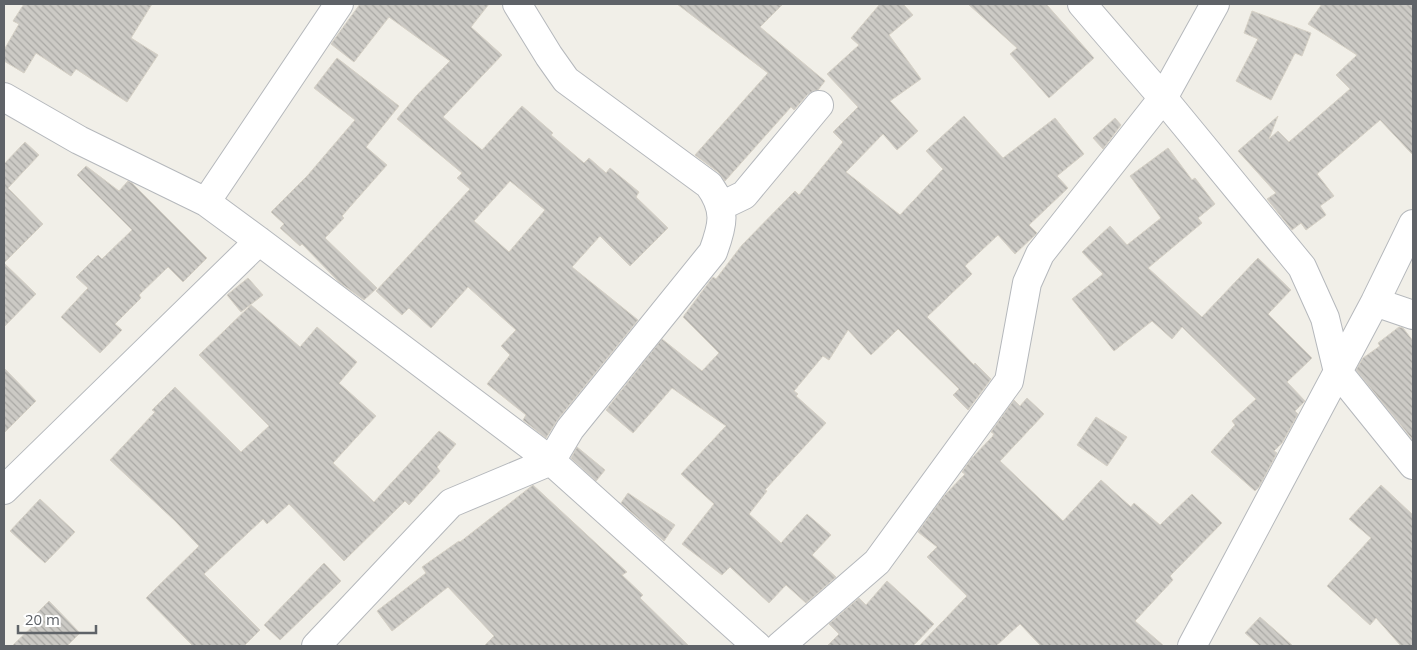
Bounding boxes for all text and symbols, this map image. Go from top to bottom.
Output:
scale bar [18,602,95,634]
text: 20 m [25,609,60,629]

